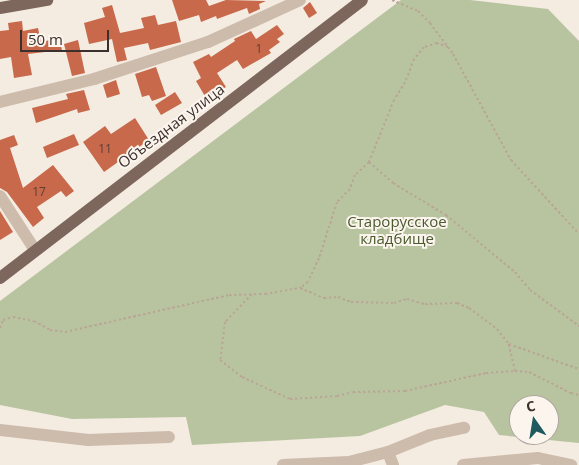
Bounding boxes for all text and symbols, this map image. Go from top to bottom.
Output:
scale bar [22,20,111,52]
text: 50 m [28,29,63,49]
house number: 1 [256,42,262,56]
street label: Объездная улица [114,80,228,172]
house number: 11 [98,142,112,156]
house number: 17 [32,185,46,199]
park label: Старорусское кладбище [347,212,447,247]
north arrow [509,395,559,445]
text: С [524,396,537,416]

